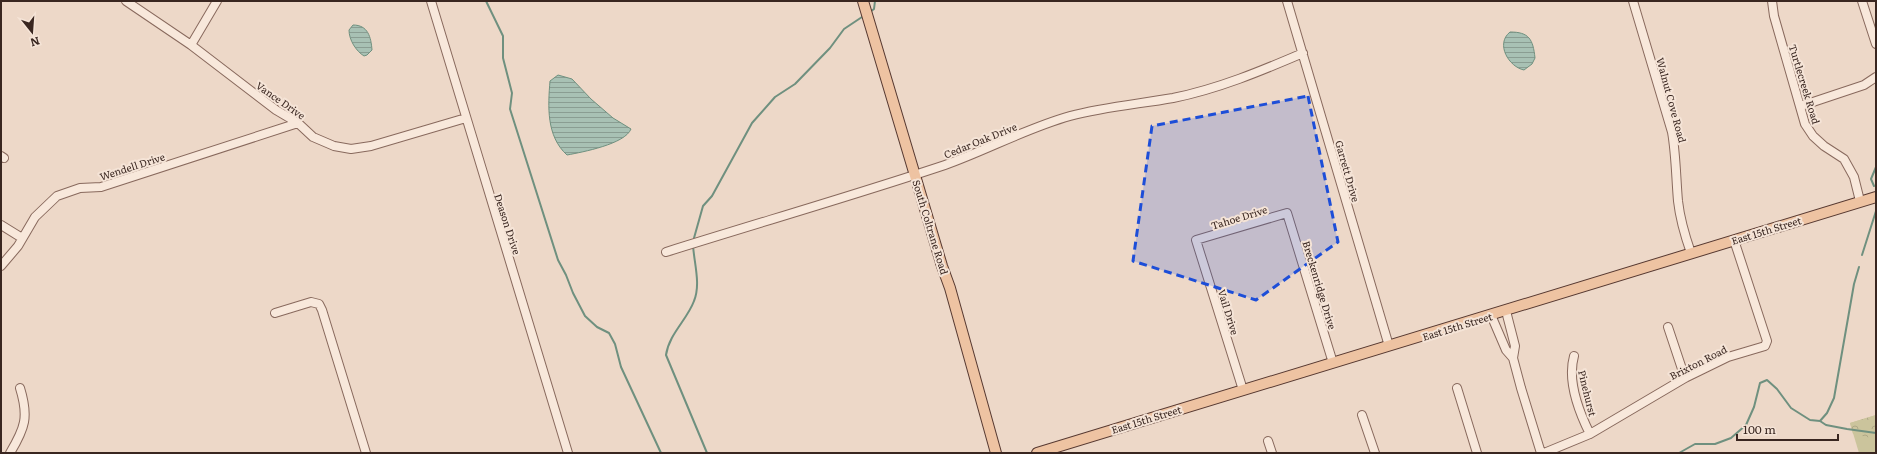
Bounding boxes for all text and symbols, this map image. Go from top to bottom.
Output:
north arrow [12,12,52,52]
text: N [28,34,42,52]
street label: Turtlecreek Road [1786,42,1824,126]
street label: Walnut Cove Road [1653,56,1691,144]
street label: Vance Drive [253,78,309,122]
street label: Cedar Oak Drive [941,118,1019,162]
street label: Garrett Drive [1332,138,1364,204]
street label: Wendell Drive [97,148,167,184]
street label: South Coltrane Road [909,178,953,276]
street label: Deason Drive [491,192,525,256]
street label: Tahoe Drive [1209,201,1269,233]
street label: East 15th Street [1729,212,1803,248]
street label: Breckenridge Drive [1299,239,1341,331]
street label: Vail Drive [1215,287,1243,337]
street label: East 15th Street [1420,308,1494,344]
street label: Brixton Road [1667,341,1729,383]
street label: Pinehurst [1575,368,1601,418]
street label: East 15th Street [1109,401,1183,437]
scale bar [1737,416,1838,442]
text: 100 m [1743,420,1776,438]

